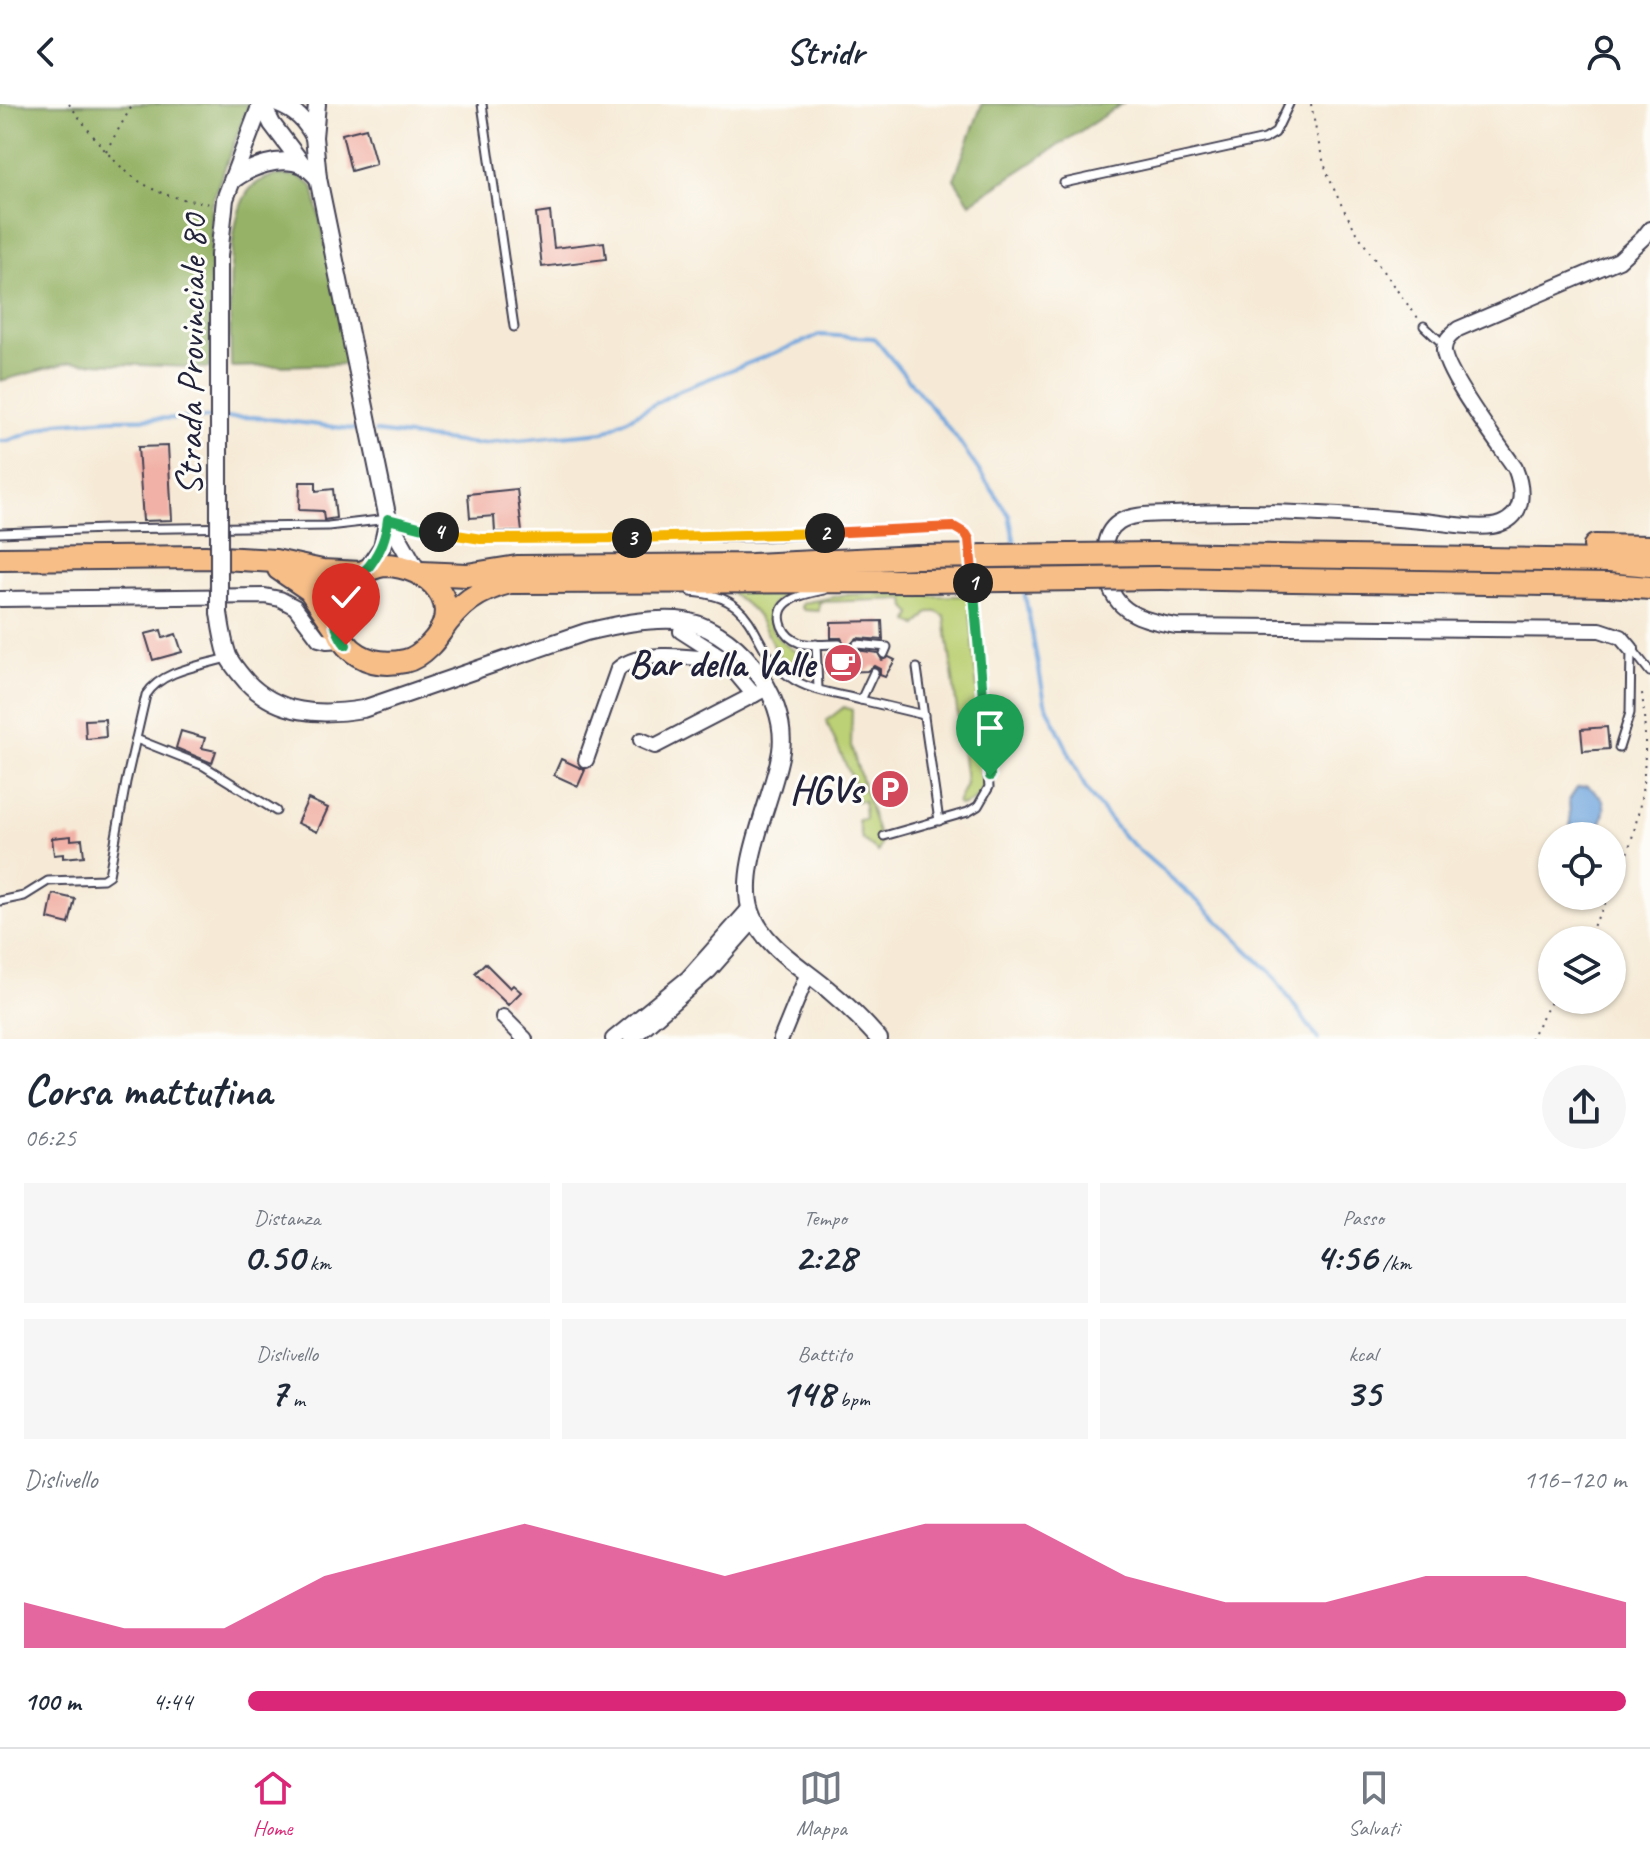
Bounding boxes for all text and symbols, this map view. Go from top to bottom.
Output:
text: Stridr [786,29,864,75]
icon: back [24,30,68,74]
icon: person [1582,30,1626,74]
street label: Strada Provinciale 80 [165,211,217,496]
pin: 4 [419,512,459,552]
pin: 2 [805,513,845,553]
text: 4 [434,518,444,546]
pin: 3 [612,518,652,558]
text: 2 [820,519,830,547]
text: 3 [627,524,637,552]
pin [312,563,380,645]
pin: 1 [953,563,993,603]
text: 1 [968,569,978,597]
icon: check [324,575,368,619]
place label: Bar della Valle [629,640,818,687]
cafe icon: Bar della Valle [822,642,864,684]
pin [956,694,1024,776]
icon: arrive [968,706,1012,750]
place label: HGVs [790,766,866,813]
parking icon: HGVs [869,768,911,810]
map controls [1538,822,1626,1014]
button: locate [1538,822,1626,910]
button: layers [1538,926,1626,1014]
text: Corsa mattutina [24,1063,272,1118]
button: share [1542,1065,1626,1149]
text: 06:25 [24,1121,76,1154]
text: Distanza [254,1204,320,1232]
text: Tempo [803,1204,847,1232]
text: Passo [1342,1204,1384,1232]
text: 0.50 [243,1232,304,1282]
text: 2:28 [794,1232,856,1282]
text: 4:56 [1315,1232,1377,1282]
text: km [304,1249,331,1277]
text: /km [1377,1249,1411,1277]
text: Dislivello [256,1340,318,1368]
text: Battito [798,1340,852,1368]
text: kcal [1348,1340,1378,1368]
text: 7 [269,1368,287,1418]
text: 148 [780,1368,834,1418]
text: 35 [1345,1368,1381,1418]
text: m [287,1385,305,1413]
text: bpm [834,1385,870,1413]
text: Dislivello [24,1463,97,1496]
text: 116–120 m [1523,1463,1626,1496]
text: 100 m [24,1685,80,1718]
text: 4:44 [152,1685,192,1718]
tab: Home [251,1766,295,1842]
tab: Mappa [796,1766,847,1842]
tab: Salvati [1348,1766,1399,1842]

